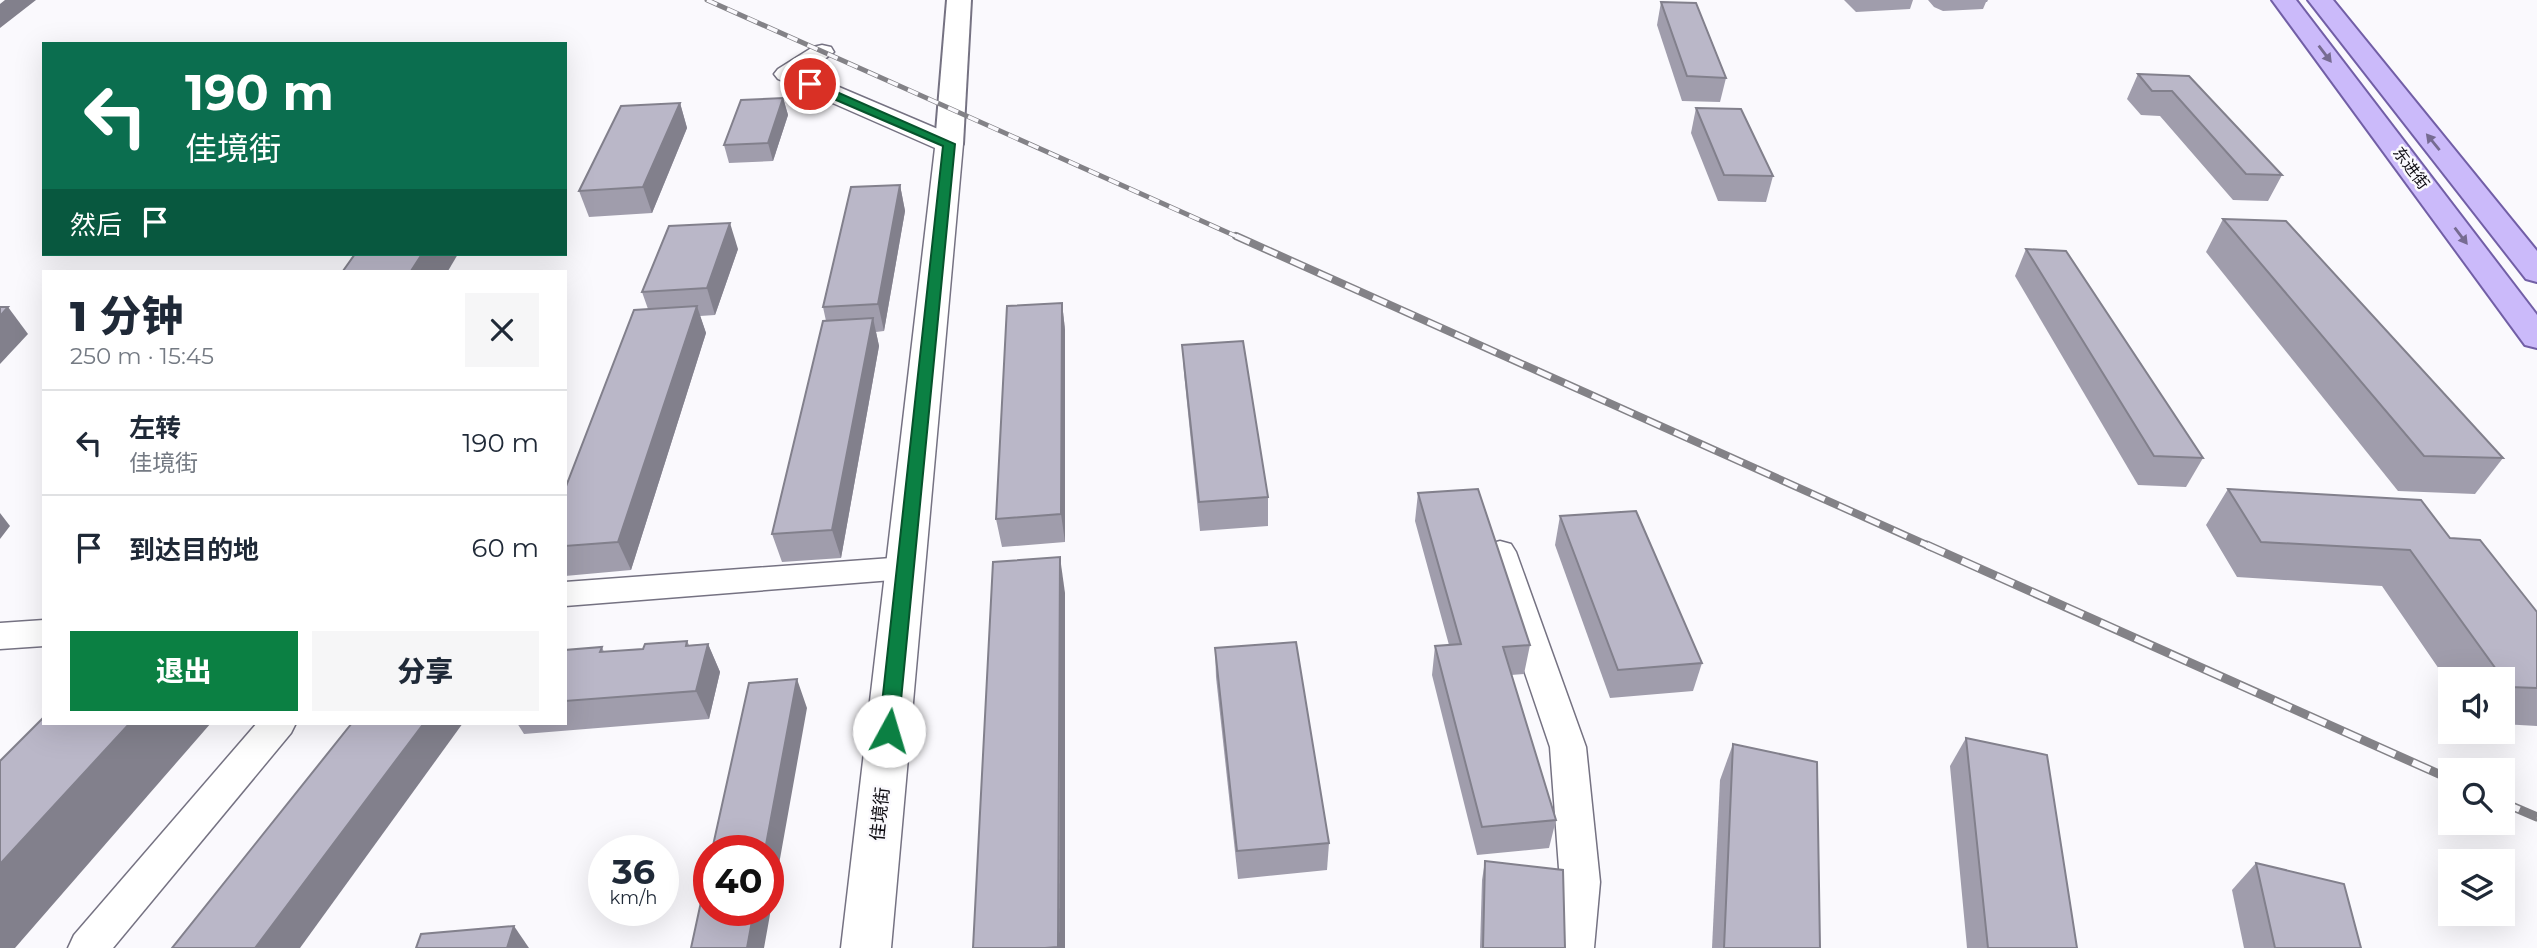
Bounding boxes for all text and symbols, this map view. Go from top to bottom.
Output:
one-way arrow [2318,45,2332,63]
pin [780,54,840,114]
text: 190 m [185,63,334,122]
icon: arrive [791,65,829,103]
icon: left [70,70,161,161]
text: 佳境街 [185,129,281,168]
one-way arrow [2427,133,2441,151]
street label: 东进街 [2389,143,2433,193]
icon: arrive [136,203,174,241]
text: 然后 [70,209,122,241]
one-way arrow [2454,227,2468,245]
text: 1 分钟 [70,290,183,342]
button: close [465,293,539,367]
text: 250 m · 15:45 [70,342,214,370]
text: 左转 [129,412,181,444]
icon: left [70,424,108,462]
text: 190 m [462,427,539,459]
text: 佳境街 [129,449,198,477]
icon: arrive [70,529,108,567]
text: 60 m [472,532,539,564]
text: 到达目的地 [129,534,259,566]
button: 退出 [70,631,298,711]
button: 分享 [312,631,539,711]
map controls [2438,667,2515,926]
button: sound [2438,667,2515,744]
position arrow [852,694,926,768]
button: search [2438,758,2515,835]
street label: 佳境街 [866,786,894,842]
speed limit sign: 40 [693,835,784,926]
button: layers [2438,849,2515,926]
text: 36 [612,850,655,893]
text: km/h [609,887,658,909]

